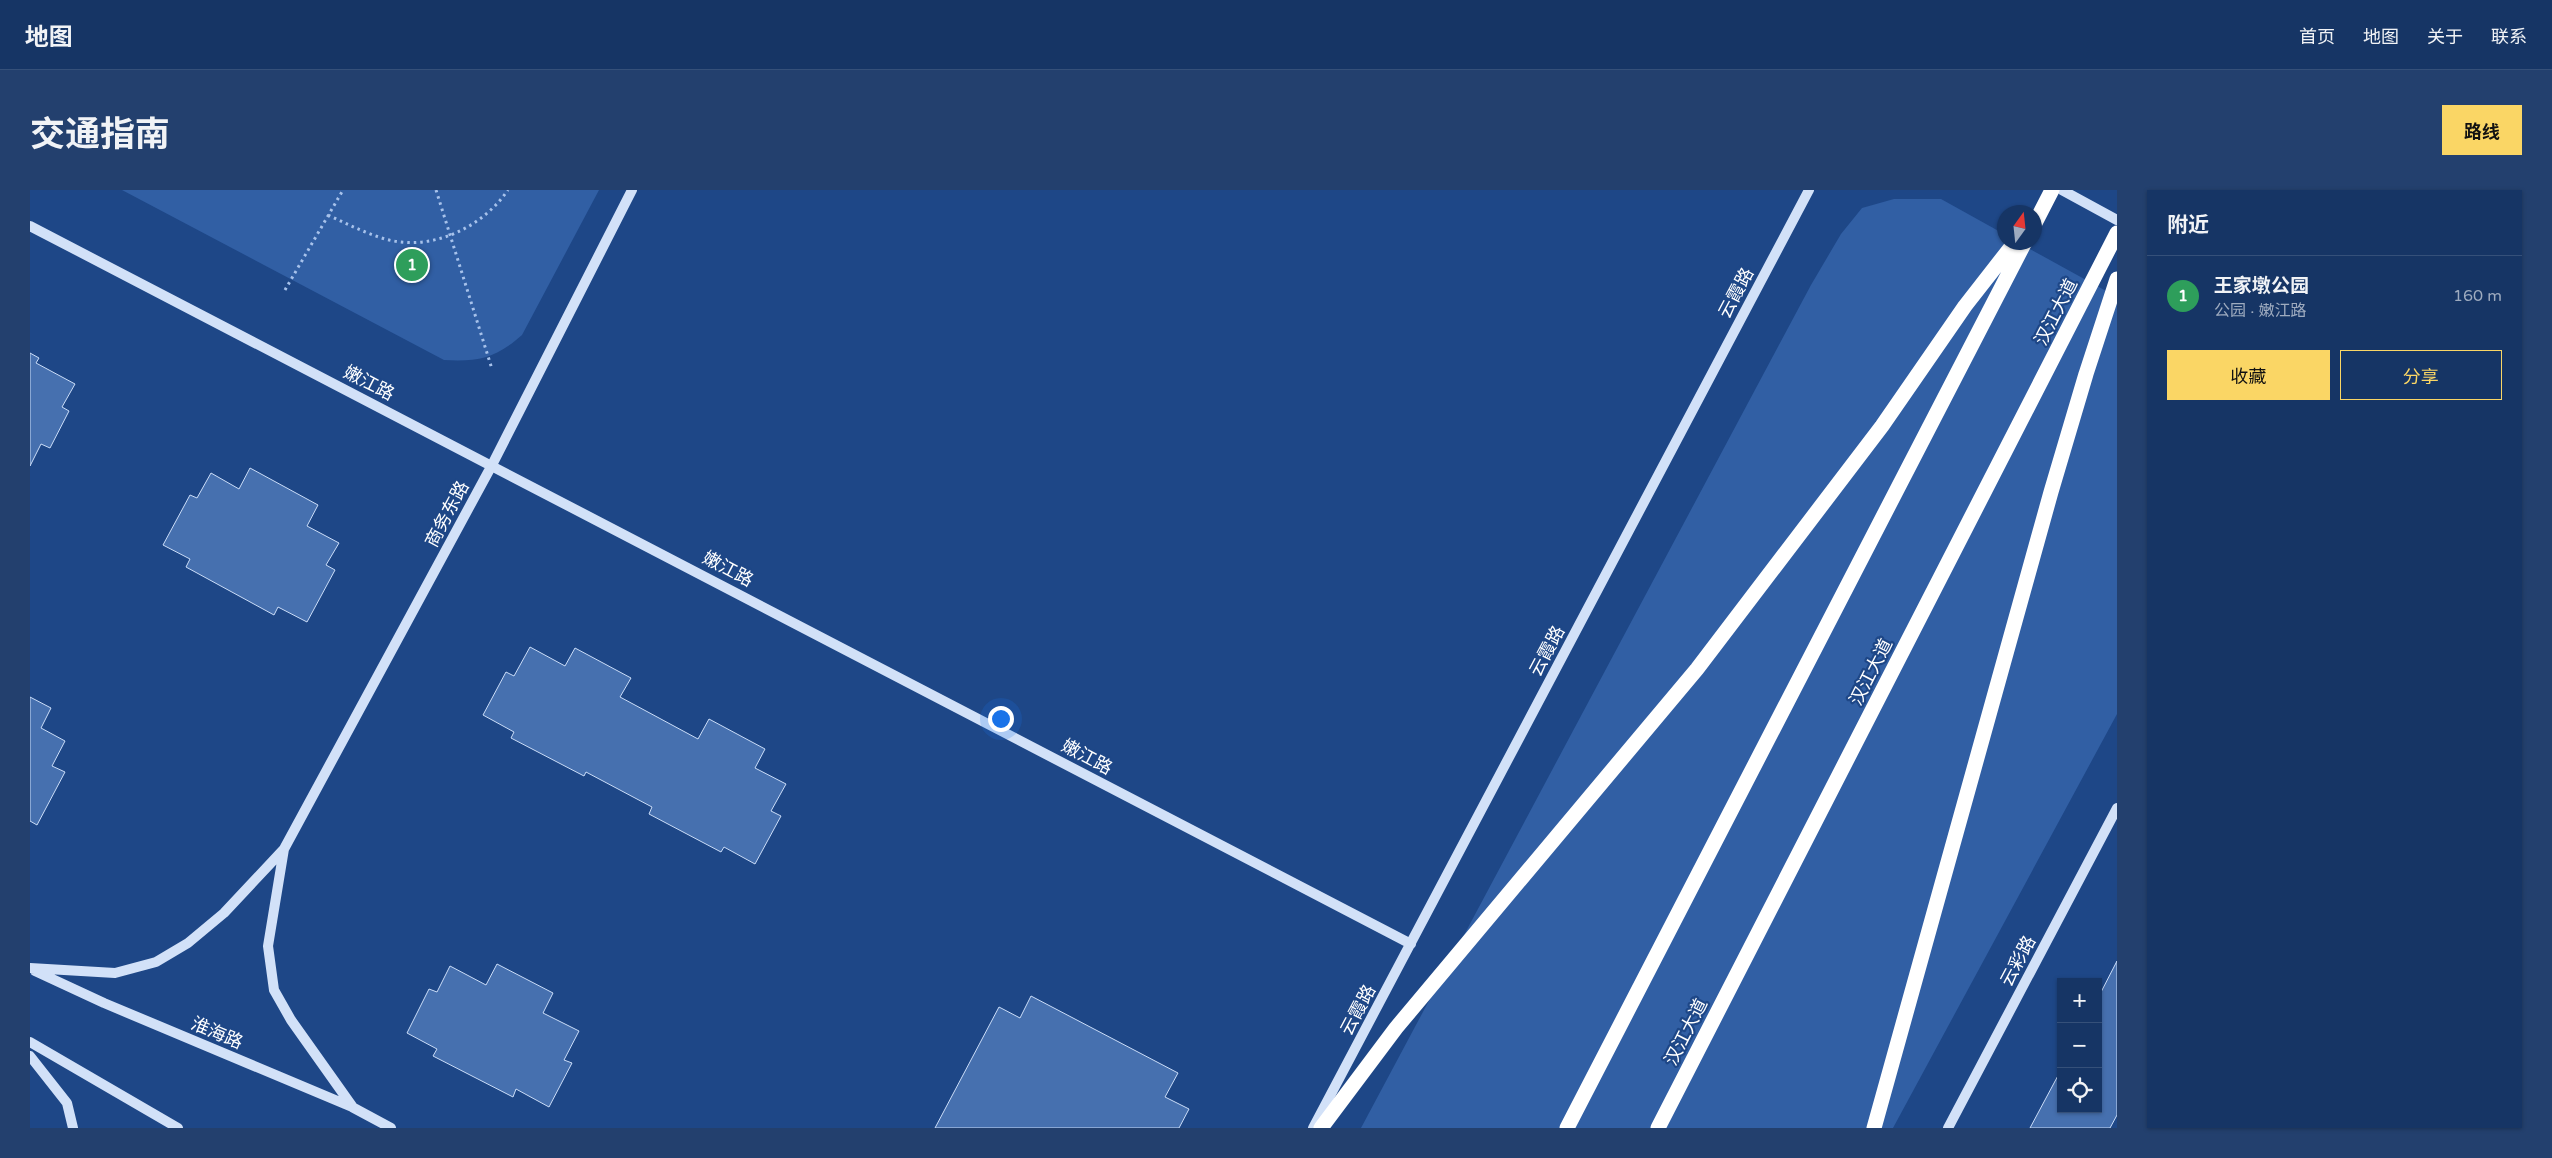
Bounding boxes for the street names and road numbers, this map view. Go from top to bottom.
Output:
street label: 云霞路 [1714,264,1758,322]
street label: 汉江大道 [2030,275,2082,349]
street label: 嫩江路 [340,361,398,405]
street label: 商务东路 [420,477,474,551]
street label: 嫩江路 [699,547,757,591]
street label: 云霞路 [1525,622,1569,680]
street label: 汉江大道 [1845,635,1897,709]
street label: 嫩江路 [1058,735,1116,779]
street label: 云彩路 [1996,932,2040,990]
street label: 云霞路 [1336,981,1380,1039]
street label: 汉江大道 [1660,995,1712,1069]
street label: 淮海路 [188,1012,246,1054]

